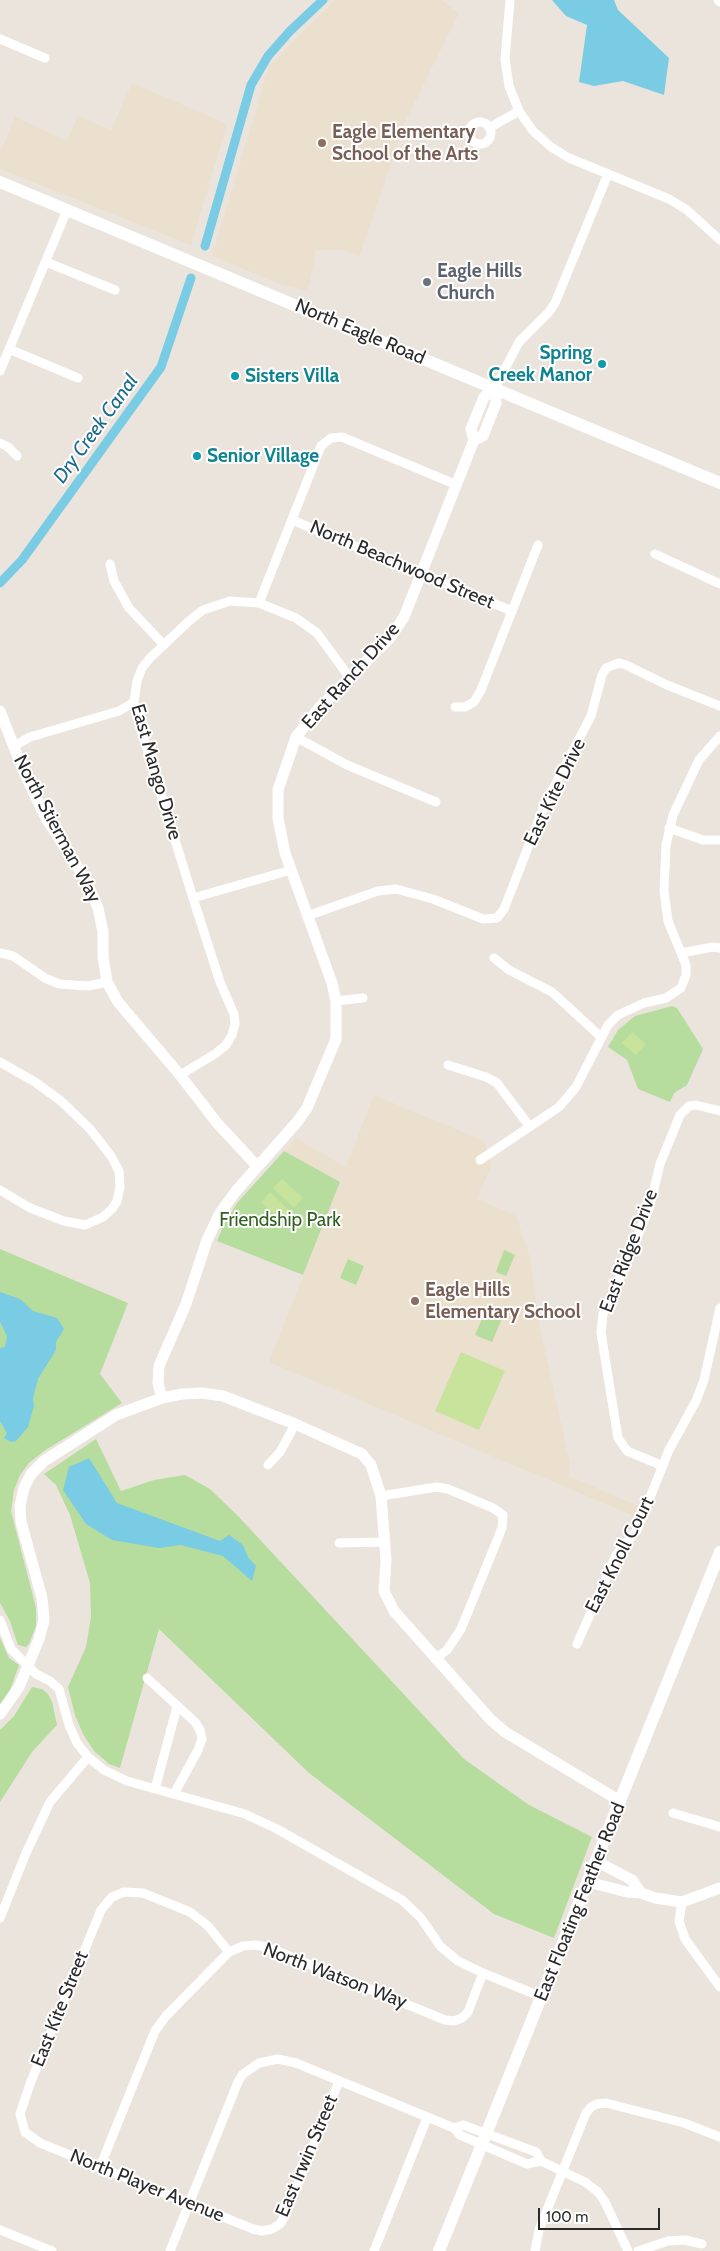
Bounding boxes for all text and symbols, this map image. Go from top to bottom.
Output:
place label: Eagle Elementary School of the Arts [332,121,478,165]
marker: Eagle Elementary School of the Arts [316,137,328,149]
place label: Eagle Hills Church [437,260,522,304]
marker: Eagle Hills Church [421,276,433,288]
street label: North Eagle Road [291,294,429,370]
place label: Spring Creek Manor [489,342,592,386]
marker: Spring Creek Manor [596,358,608,370]
place label: Sisters Villa [245,365,339,387]
water label: Dry Creek Canal [48,370,144,488]
marker: Sisters Villa [229,370,241,382]
place label: Senior Village [207,445,319,467]
marker: Senior Village [191,450,203,462]
street label: North Beachwood Street [307,516,497,614]
street label: East Ranch Drive [297,618,405,734]
street label: East Mango Drive [126,702,186,842]
street label: East Kite Drive [519,735,591,849]
street label: North Stierman Way [8,751,106,907]
street label: East Ridge Drive [595,1186,663,1316]
park label: Friendship Park [219,1209,341,1231]
place label: Eagle Hills Elementary School [425,1279,581,1323]
marker: Eagle Hills Elementary School [409,1295,421,1307]
street label: East Knoll Court [581,1493,659,1617]
street label: East Floating Feather Road [530,1799,630,2005]
street label: North Watson Way [260,1938,410,2014]
street label: East Kite Street [26,1948,94,2070]
street label: East Irwin Street [271,2092,343,2220]
street label: North Player Avenue [67,2145,227,2227]
scale bar [540,2198,662,2230]
text: 100 m [546,2208,588,2226]

